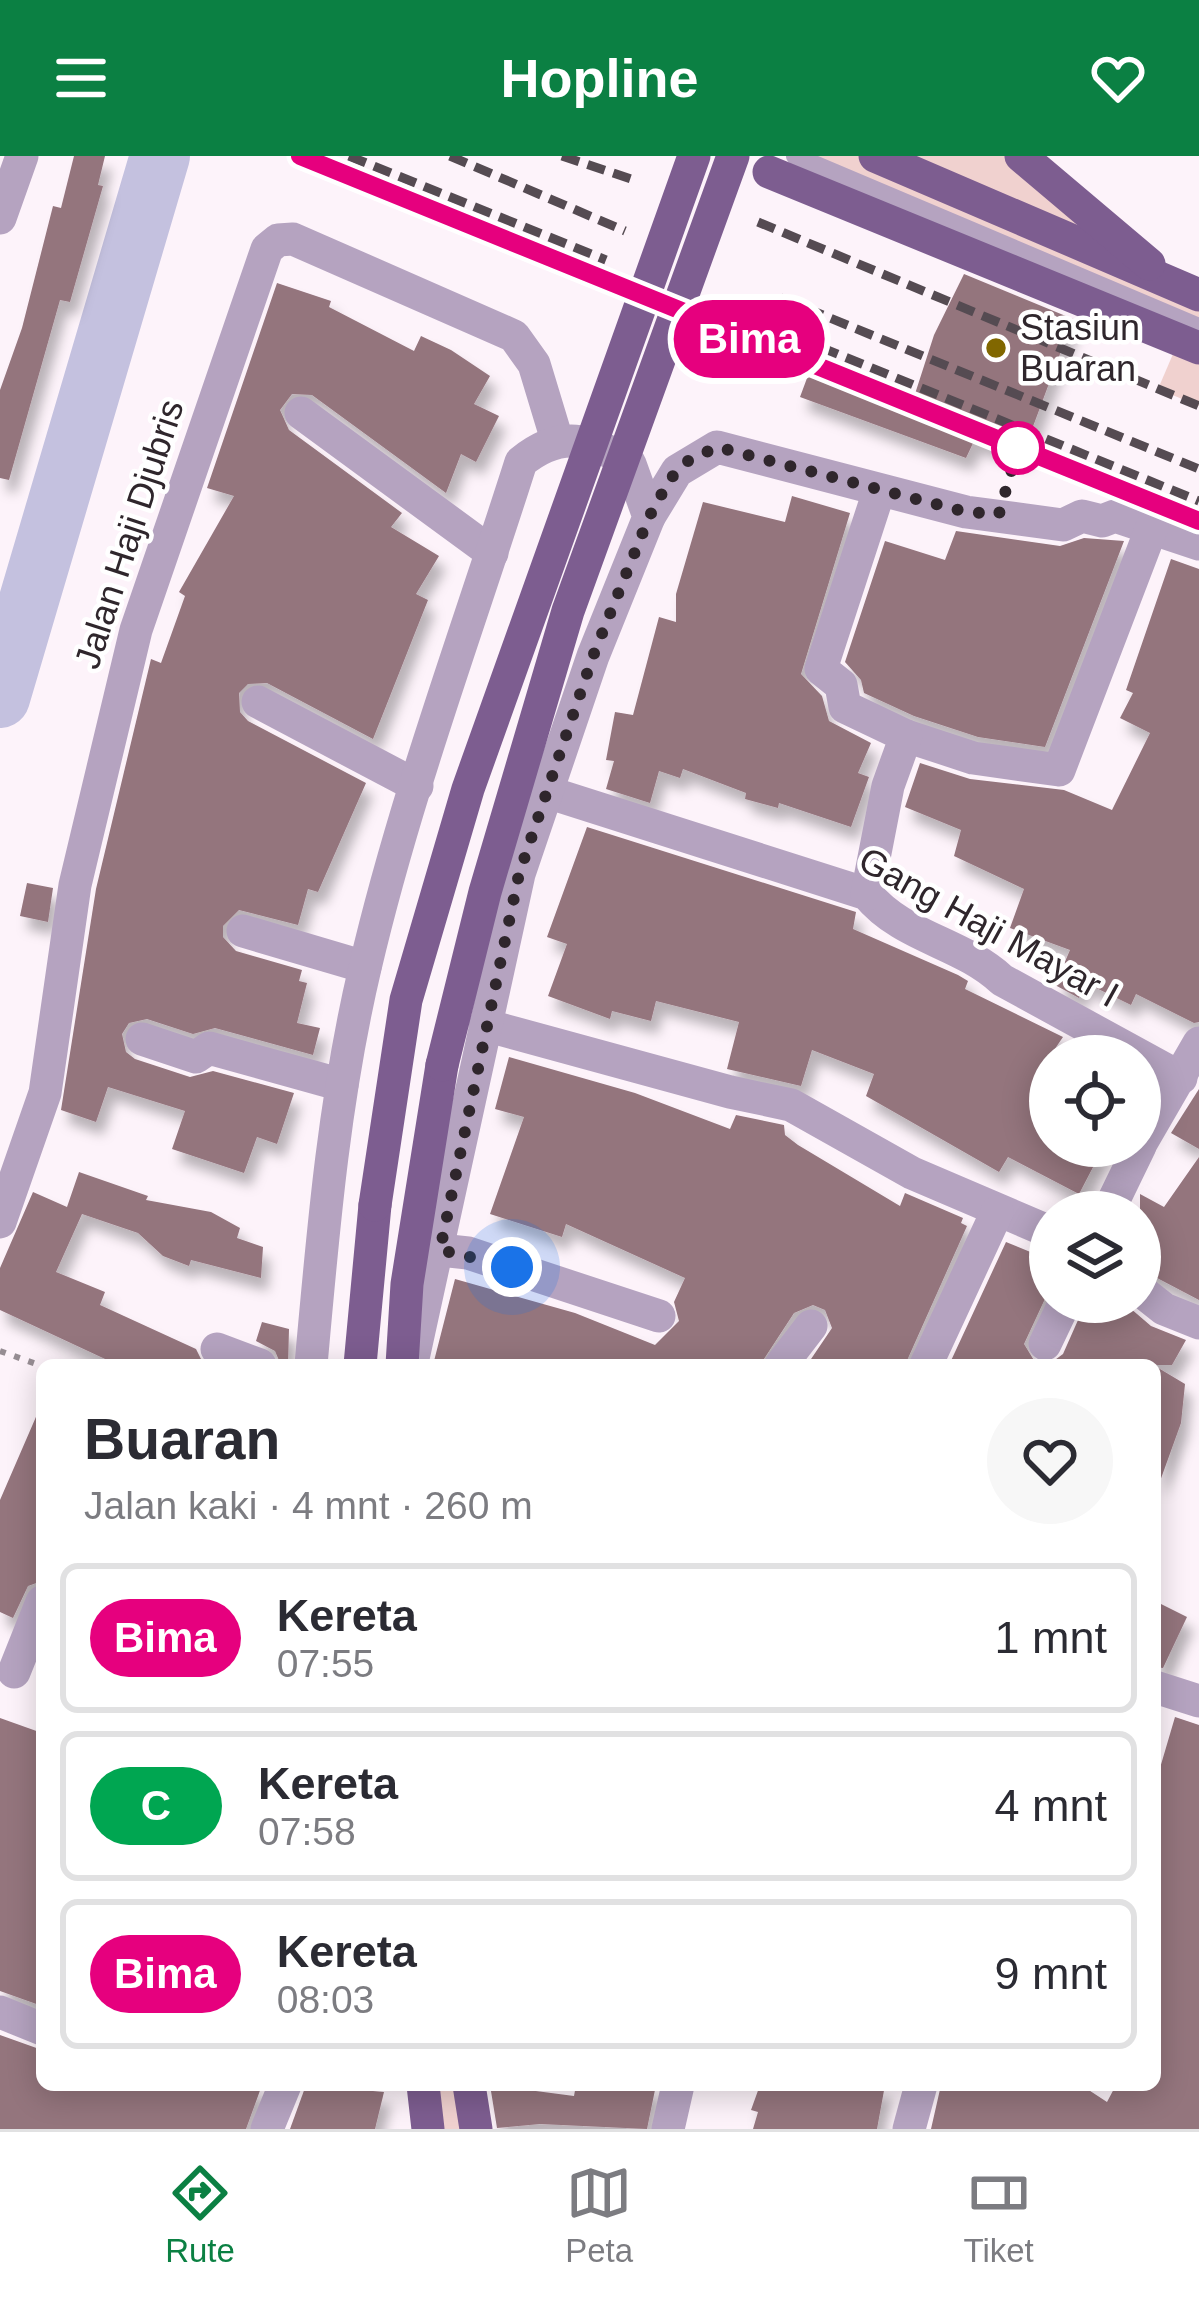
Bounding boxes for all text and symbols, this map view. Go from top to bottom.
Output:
icon: menu [48,45,114,111]
icon: heart [1085,45,1151,111]
text: Hopline [501,48,699,108]
line badge: Bima [665,300,833,378]
place label: Stasiun Buaran [1020,307,1140,389]
text: Bima [698,315,800,362]
marker: Stasiun Buaran [983,335,1009,361]
street label: Jalan Haji Djubris [66,394,192,674]
unlabelled marker [993,423,1043,473]
street label: Gang Haji Mayar I [852,839,1126,1015]
map controls [1029,1035,1161,1323]
button: locate [1029,1035,1161,1167]
button: layers [1029,1191,1161,1323]
your location [482,1237,542,1297]
button: heart [987,1398,1113,1524]
text: Buaran [84,1407,280,1471]
text: Jalan kaki · 4 mnt · 260 m [84,1484,533,1527]
text: Kereta [277,1590,417,1641]
text: 1 mnt [994,1612,1107,1663]
text: Bima [114,1614,217,1661]
text: 07:55 [277,1642,374,1685]
text: Kereta [258,1758,398,1809]
text: 4 mnt [994,1780,1107,1831]
text: C [141,1782,171,1829]
text: 07:58 [258,1810,356,1853]
text: Kereta [277,1926,417,1977]
text: 9 mnt [994,1948,1107,1999]
text: Bima [114,1950,217,1997]
text: 08:03 [277,1978,374,2021]
tab: Rute [165,2160,235,2270]
tab: Peta [565,2160,633,2270]
tab: Tiket [964,2160,1034,2270]

